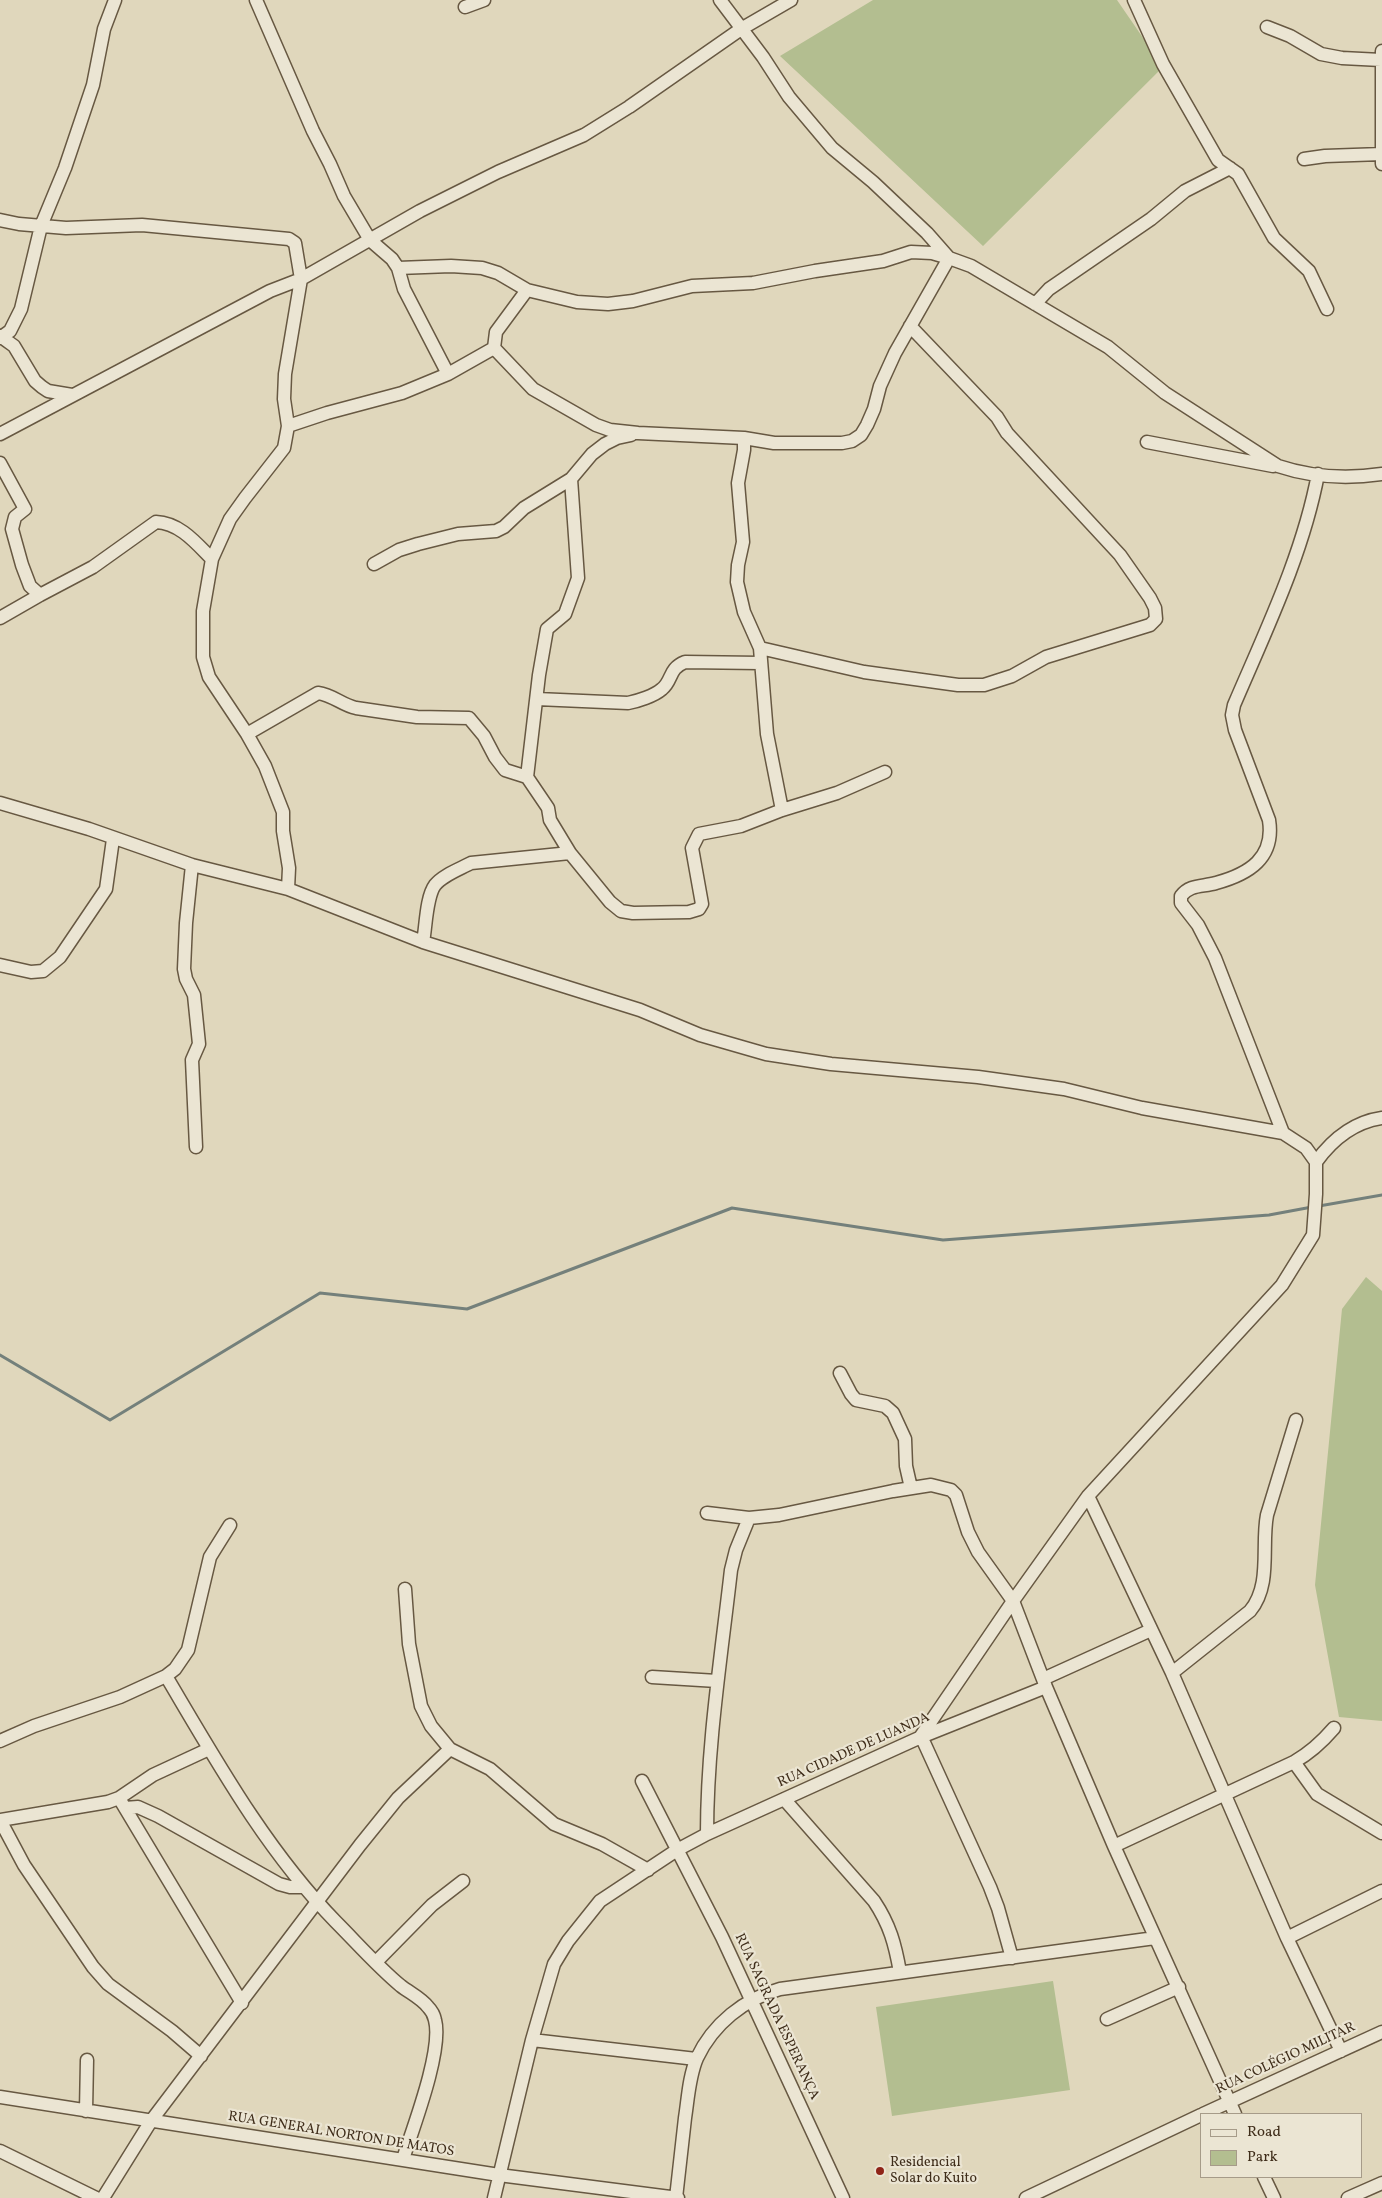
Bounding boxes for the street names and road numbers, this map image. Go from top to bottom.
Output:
street label: RUA CIDADE DE LUANDA [775,1710,933,1792]
street label: RUA SAGRADA ESPERANÇA [730,1931,822,2103]
street label: RUA COLÉGIO MILITAR [1214,2019,1358,2099]
street label: RUA GENERAL NORTON DE MATOS [227,2109,455,2161]

